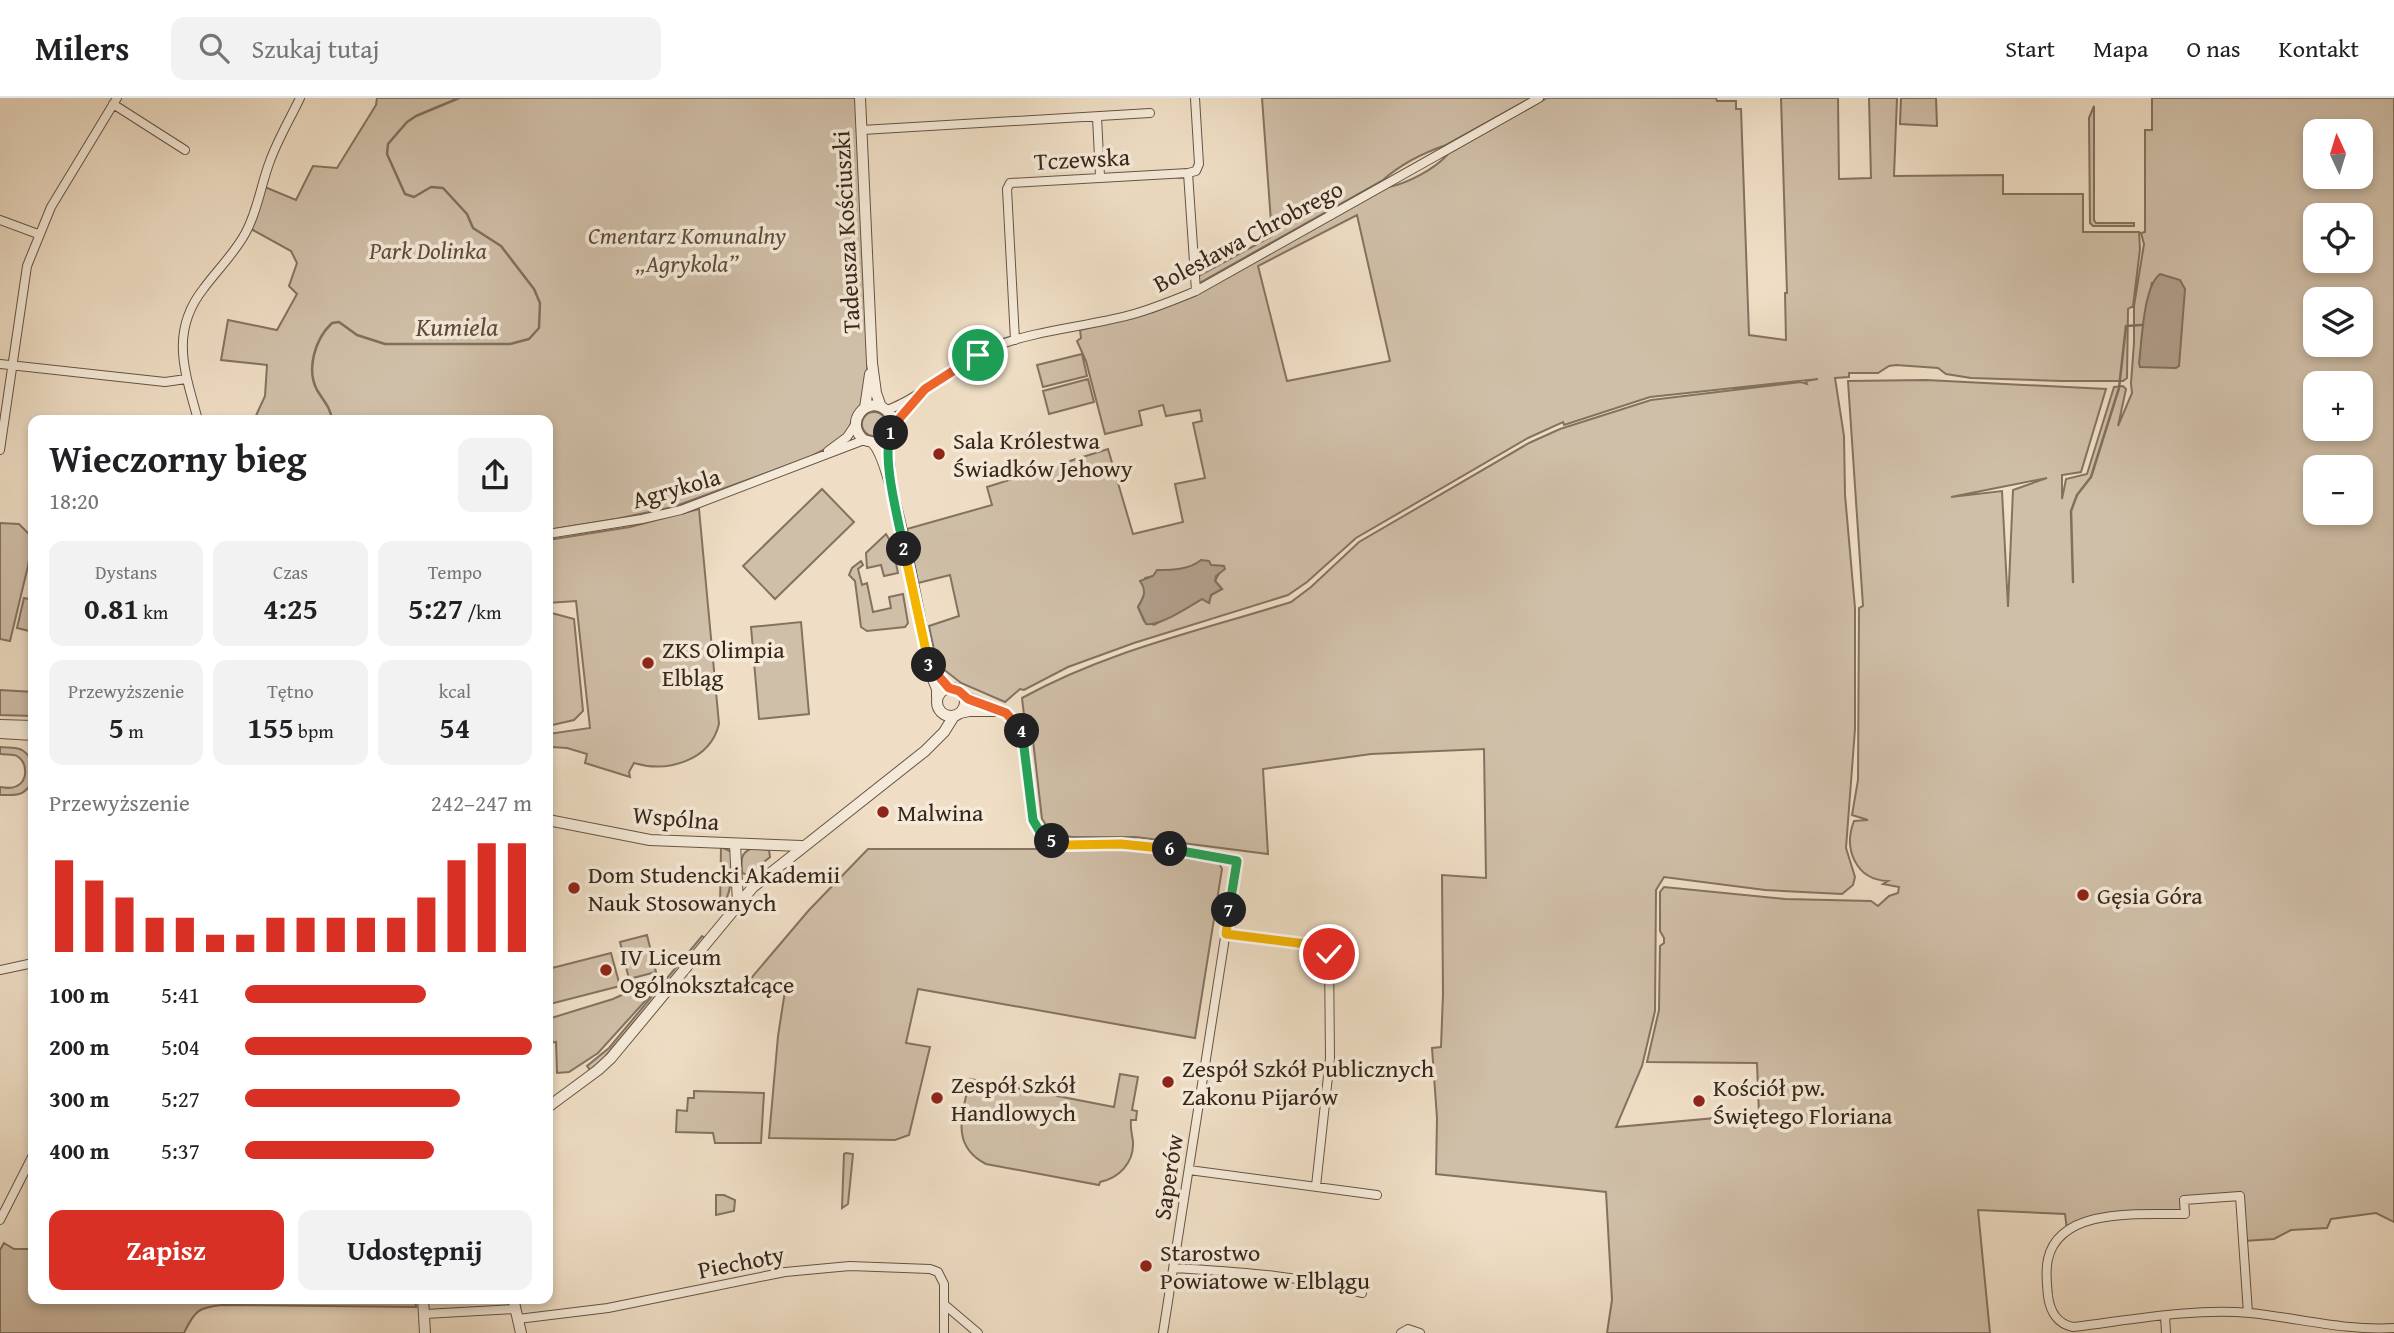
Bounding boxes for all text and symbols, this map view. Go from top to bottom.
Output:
search box [171,17,661,80]
text: Milers [35,24,129,72]
icon: search [195,29,233,67]
text: Szukaj tutaj [251,29,379,68]
text: Start [2005,31,2055,66]
text: Mapa [2093,31,2148,66]
text: O nas [2186,31,2241,66]
text: Kontakt [2279,31,2359,66]
north arrow [2303,119,2373,189]
map controls [2303,119,2373,525]
street label: Tadeusza Kościuszki [823,130,869,334]
street label: Tczewska [1033,139,1131,179]
street label: Bolesława Chrobrego [1147,171,1349,301]
button: locate [2303,203,2373,273]
park label: Cmentarz Komunalny „Agrykola” [588,218,786,281]
park label: Park Dolinka [368,233,487,268]
button: layers [2303,287,2373,357]
water label: Kumiela [415,307,498,346]
pin [948,325,1008,385]
icon: arrive [959,336,997,374]
button: + [2303,371,2373,441]
pin: 1 [874,416,908,450]
text: 1 [886,418,895,446]
place label: Sala Królestwa Świadków Jehowy [953,423,1133,486]
text: Wieczorny bieg [49,430,307,486]
button: share [458,438,532,512]
marker: Sala Królestwa Świadków Jehowy [931,446,947,462]
button: − [2303,455,2373,525]
street label: Agrykola [628,459,725,517]
text: 18:20 [49,484,99,517]
pin: 2 [886,532,922,566]
text: 2 [899,534,908,562]
text: Dystans [95,558,157,586]
text: Czas [273,558,308,586]
text: Tempo [428,558,482,586]
text: 0.81 [84,586,139,630]
text: 4:25 [263,586,318,630]
text: 5:27 [408,586,463,630]
text: km [139,598,168,626]
text: /km [463,598,502,626]
place label: ZKS Olimpia Elbląg [662,632,785,695]
pin: 3 [912,648,946,682]
text: 3 [924,650,933,678]
marker: ZKS Olimpia Elbląg [640,655,656,671]
text: Przewyższenie [68,677,184,705]
text: Tętno [267,677,314,705]
text: kcal [439,677,471,705]
text: 5 [109,705,124,749]
text: 155 [247,705,294,749]
text: 54 [439,705,470,749]
pin: 4 [1004,714,1040,748]
text: 4 [1017,716,1026,744]
text: m [124,717,144,745]
text: bpm [294,717,334,745]
text: Przewyższenie [49,786,190,819]
text: 242–247 m [431,786,532,819]
place label: Malwina [897,795,984,830]
street label: Wspólna [631,797,721,839]
marker: Malwina [875,804,891,820]
pin: 5 [1034,824,1070,858]
text: 5 [1047,826,1056,854]
pin: 6 [1152,832,1188,866]
text: 6 [1165,834,1174,862]
place label: Dom Studencki Akademii Nauk Stosowanych [588,857,840,920]
place label: Gęsia Góra [2097,878,2203,913]
marker: Dom Studencki Akademii Nauk Stosowanych [566,880,582,896]
marker: Gęsia Góra [2075,887,2091,903]
pin: 7 [1212,892,1246,928]
text: 7 [1224,895,1233,923]
pin [1299,924,1359,984]
icon: check [1310,935,1348,973]
place label: IV Liceum Ogólnokształcące [620,939,794,1002]
marker: IV Liceum Ogólnokształcące [598,962,614,978]
text: 100 m [49,978,110,1011]
text: 5:41 [161,978,200,1011]
text: 200 m [49,1030,110,1063]
text: 5:04 [161,1030,200,1063]
place label: Zespół Szkół Publicznych Zakonu Pijarów [1182,1051,1435,1114]
place label: Zespół Szkół Handlowych [951,1067,1076,1130]
place label: Kościół pw. Świętego Floriana [1713,1070,1893,1133]
marker: Zespół Szkół Publicznych Zakonu Pijarów [1160,1074,1176,1090]
text: 300 m [49,1082,110,1115]
text: 5:27 [161,1082,200,1115]
marker: Zespół Szkół Handlowych [929,1090,945,1106]
marker: Kościół pw. Świętego Floriana [1691,1093,1707,1109]
street label: Saperów [1144,1132,1192,1222]
text: 400 m [49,1134,110,1167]
text: 5:37 [161,1134,200,1167]
button: Zapisz [49,1210,284,1290]
button: Udostępnij [298,1210,532,1290]
place label: Starostwo Powiatowe w Elblągu [1160,1235,1370,1298]
street label: Piechoty [695,1236,787,1288]
marker: Starostwo Powiatowe w Elblągu [1138,1258,1154,1274]

